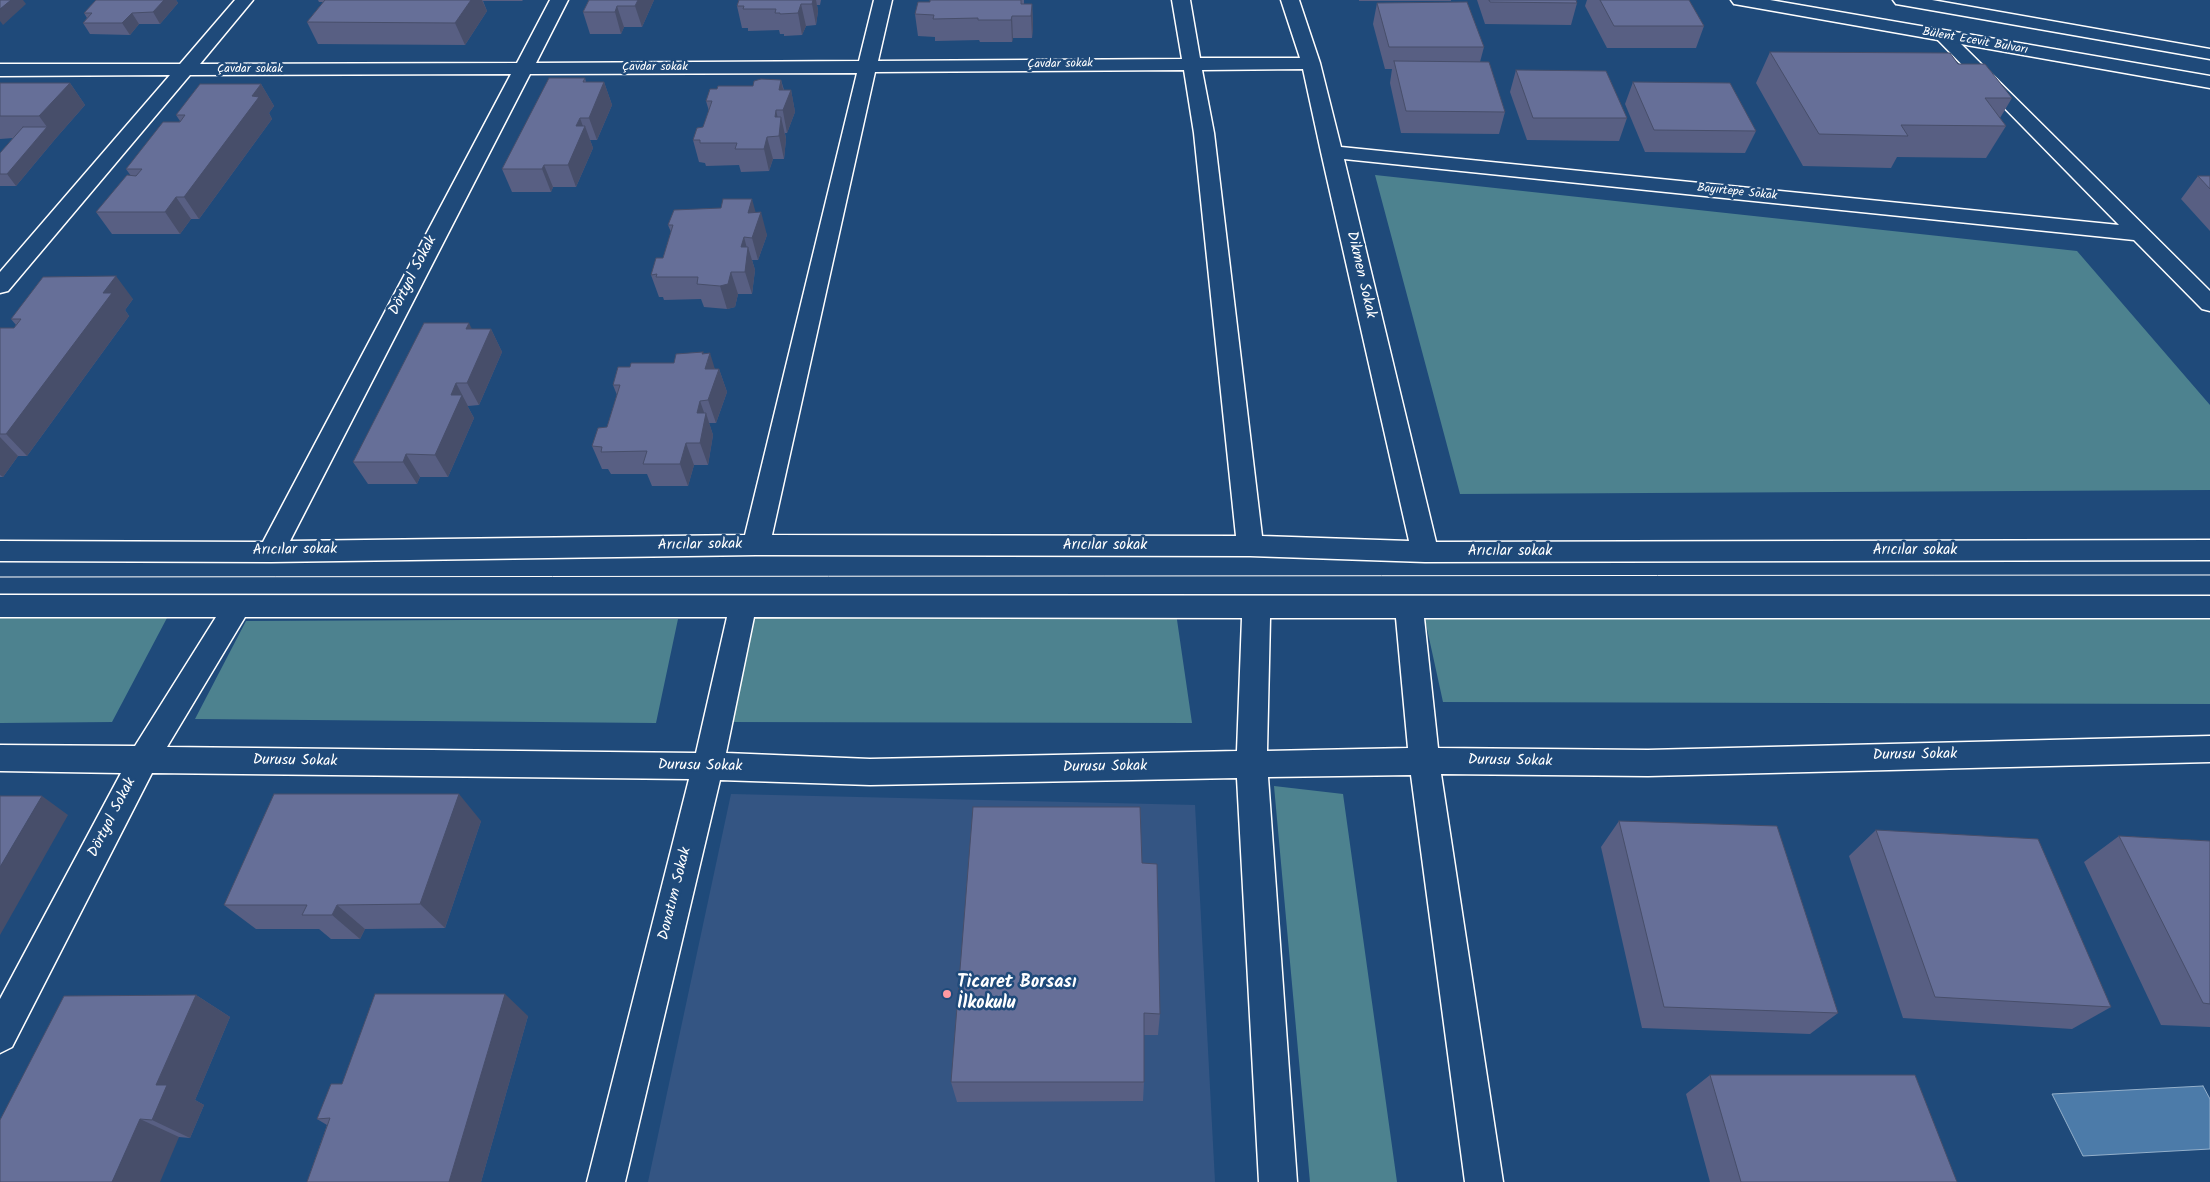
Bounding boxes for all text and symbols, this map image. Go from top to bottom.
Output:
street label: Bülent Ecevit Bulvarı [1921,26,2029,58]
street label: Çavdar sokak [1027,57,1093,73]
street label: Çavdar sokak [622,61,688,75]
street label: Çavdar sokak [217,63,283,77]
street label: Bayırtepe Sokak [1696,182,1778,204]
street label: Dikmen Sokak [1341,230,1379,320]
street label: Dörtyol Sokak [386,233,442,319]
street label: Arıcılar sokak [658,536,742,556]
street label: Arıcılar sokak [1063,537,1147,555]
street label: Arıcılar sokak [253,541,337,561]
street label: Arıcılar sokak [1873,542,1957,560]
street label: Arıcılar sokak [1468,543,1552,561]
street label: Durusu Sokak [1873,746,1957,766]
street label: Durusu Sokak [253,752,337,772]
street label: Durusu Sokak [1468,752,1552,772]
street label: Durusu Sokak [658,757,742,777]
street label: Durusu Sokak [1063,758,1147,778]
street label: Dörtyol Sokak [85,775,141,861]
street label: Donatım Sokak [656,846,696,942]
place label: Ticaret Borsası İlkokulu [957,973,1076,1016]
marker: Ticaret Borsası İlkokulu [941,988,953,1000]

